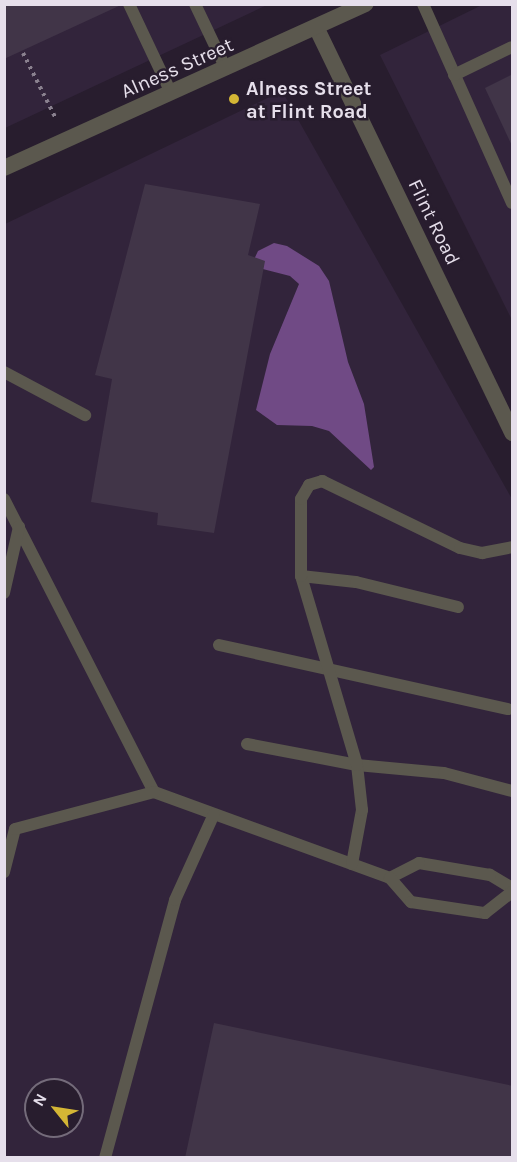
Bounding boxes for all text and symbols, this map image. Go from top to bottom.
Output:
street label: Alness Street [117,33,237,103]
place label: Alness Street at Flint Road [246,76,371,123]
marker: Alness Street at Flint Road [227,92,241,106]
street label: Flint Road [403,175,465,269]
north arrow [24,1078,84,1138]
text: N [29,1090,51,1109]

